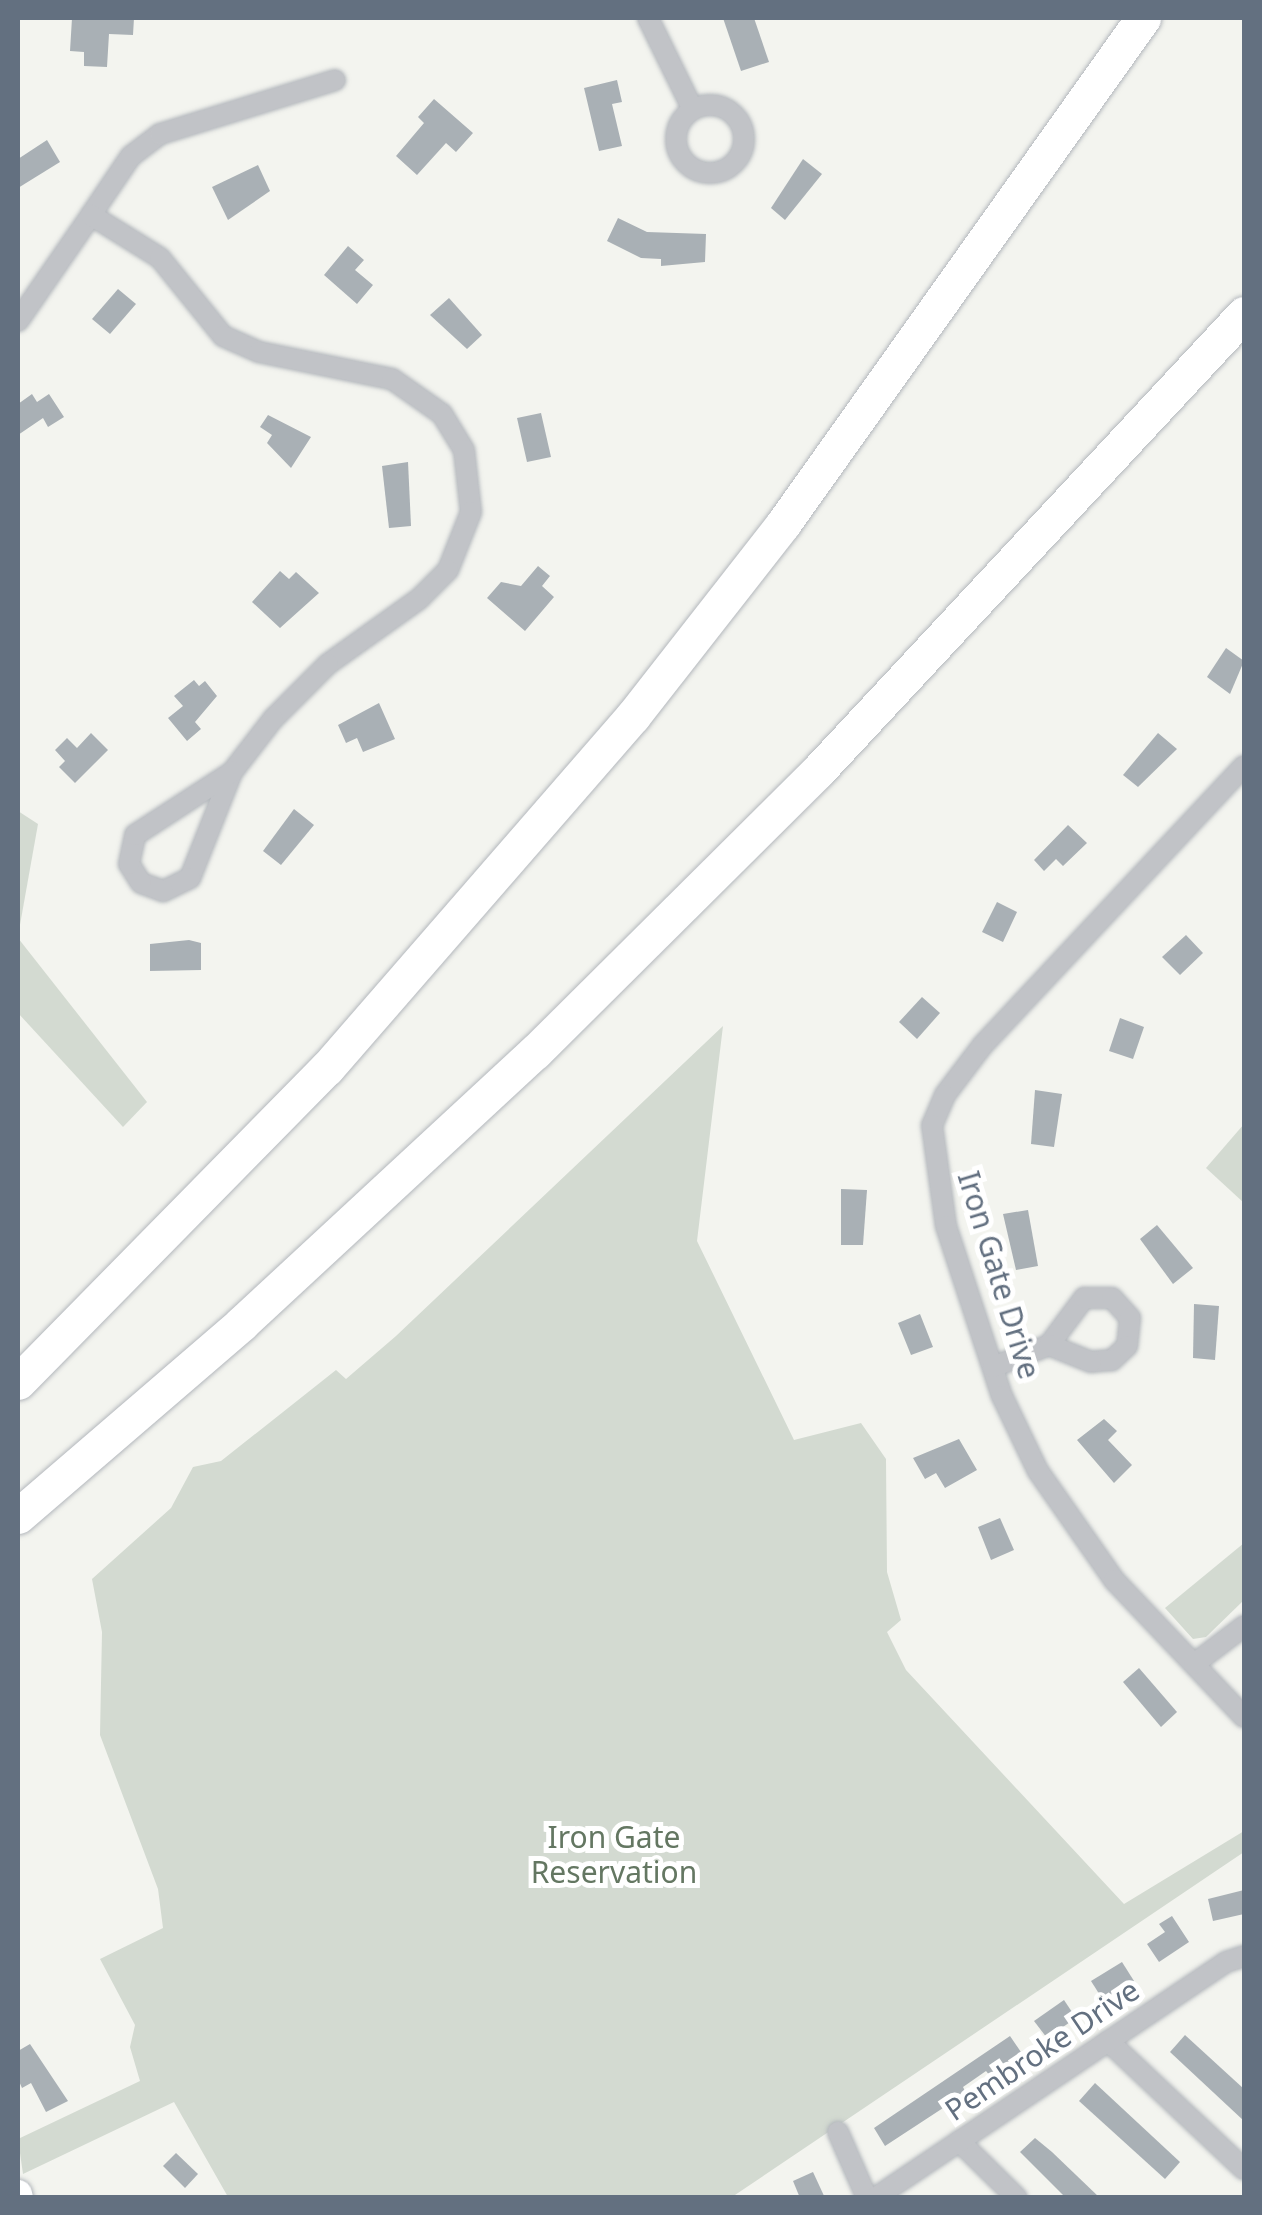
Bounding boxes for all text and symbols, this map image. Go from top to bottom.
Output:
street label: Iron Gate Drive [950,1167,1048,1383]
park label: Iron Gate Reservation [531,1819,697,1890]
street label: Pembroke Drive [938,1972,1146,2128]

